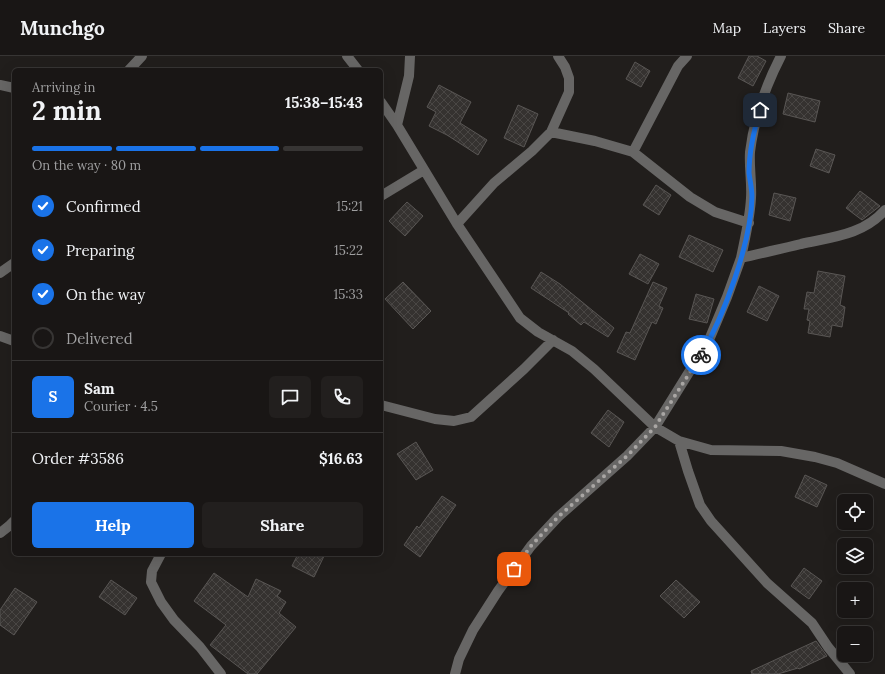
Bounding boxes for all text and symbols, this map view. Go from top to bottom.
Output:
text: Munchgo [20,16,105,40]
text: Map [713,19,741,37]
text: Layers [763,19,806,37]
text: Share [828,19,865,37]
text: Arriving in [32,79,95,96]
text: 15:38–15:43 [285,93,363,112]
pin [743,93,777,127]
text: 2 min [32,94,102,127]
icon: home [749,99,771,121]
text: On the way · 80 m [32,157,141,174]
icon: check [32,195,54,217]
text: Confirmed [66,197,141,216]
text: 15:21 [336,198,363,215]
icon: check [32,239,54,261]
text: Preparing [66,241,134,260]
text: 15:22 [334,242,363,259]
icon: check [32,283,54,305]
text: On the way [66,285,145,304]
text: 15:33 [333,286,363,303]
text: Delivered [66,329,133,348]
courier [681,335,721,375]
icon: bike [690,344,712,366]
button: chat [269,376,311,418]
button: phone [321,376,363,418]
text: Sam [84,379,115,398]
text: S [49,387,57,406]
text: Courier · 4.5 [84,398,158,415]
text: Order #3586 [32,449,124,468]
text: $16.63 [319,449,363,468]
map controls [837,494,873,662]
button: locate [837,494,873,530]
button: Help [32,502,194,548]
button: Share [202,502,363,548]
button: layers [837,538,873,574]
pin [497,552,531,586]
icon: bag [503,558,525,580]
button: + [837,582,873,618]
button: − [837,626,873,662]

